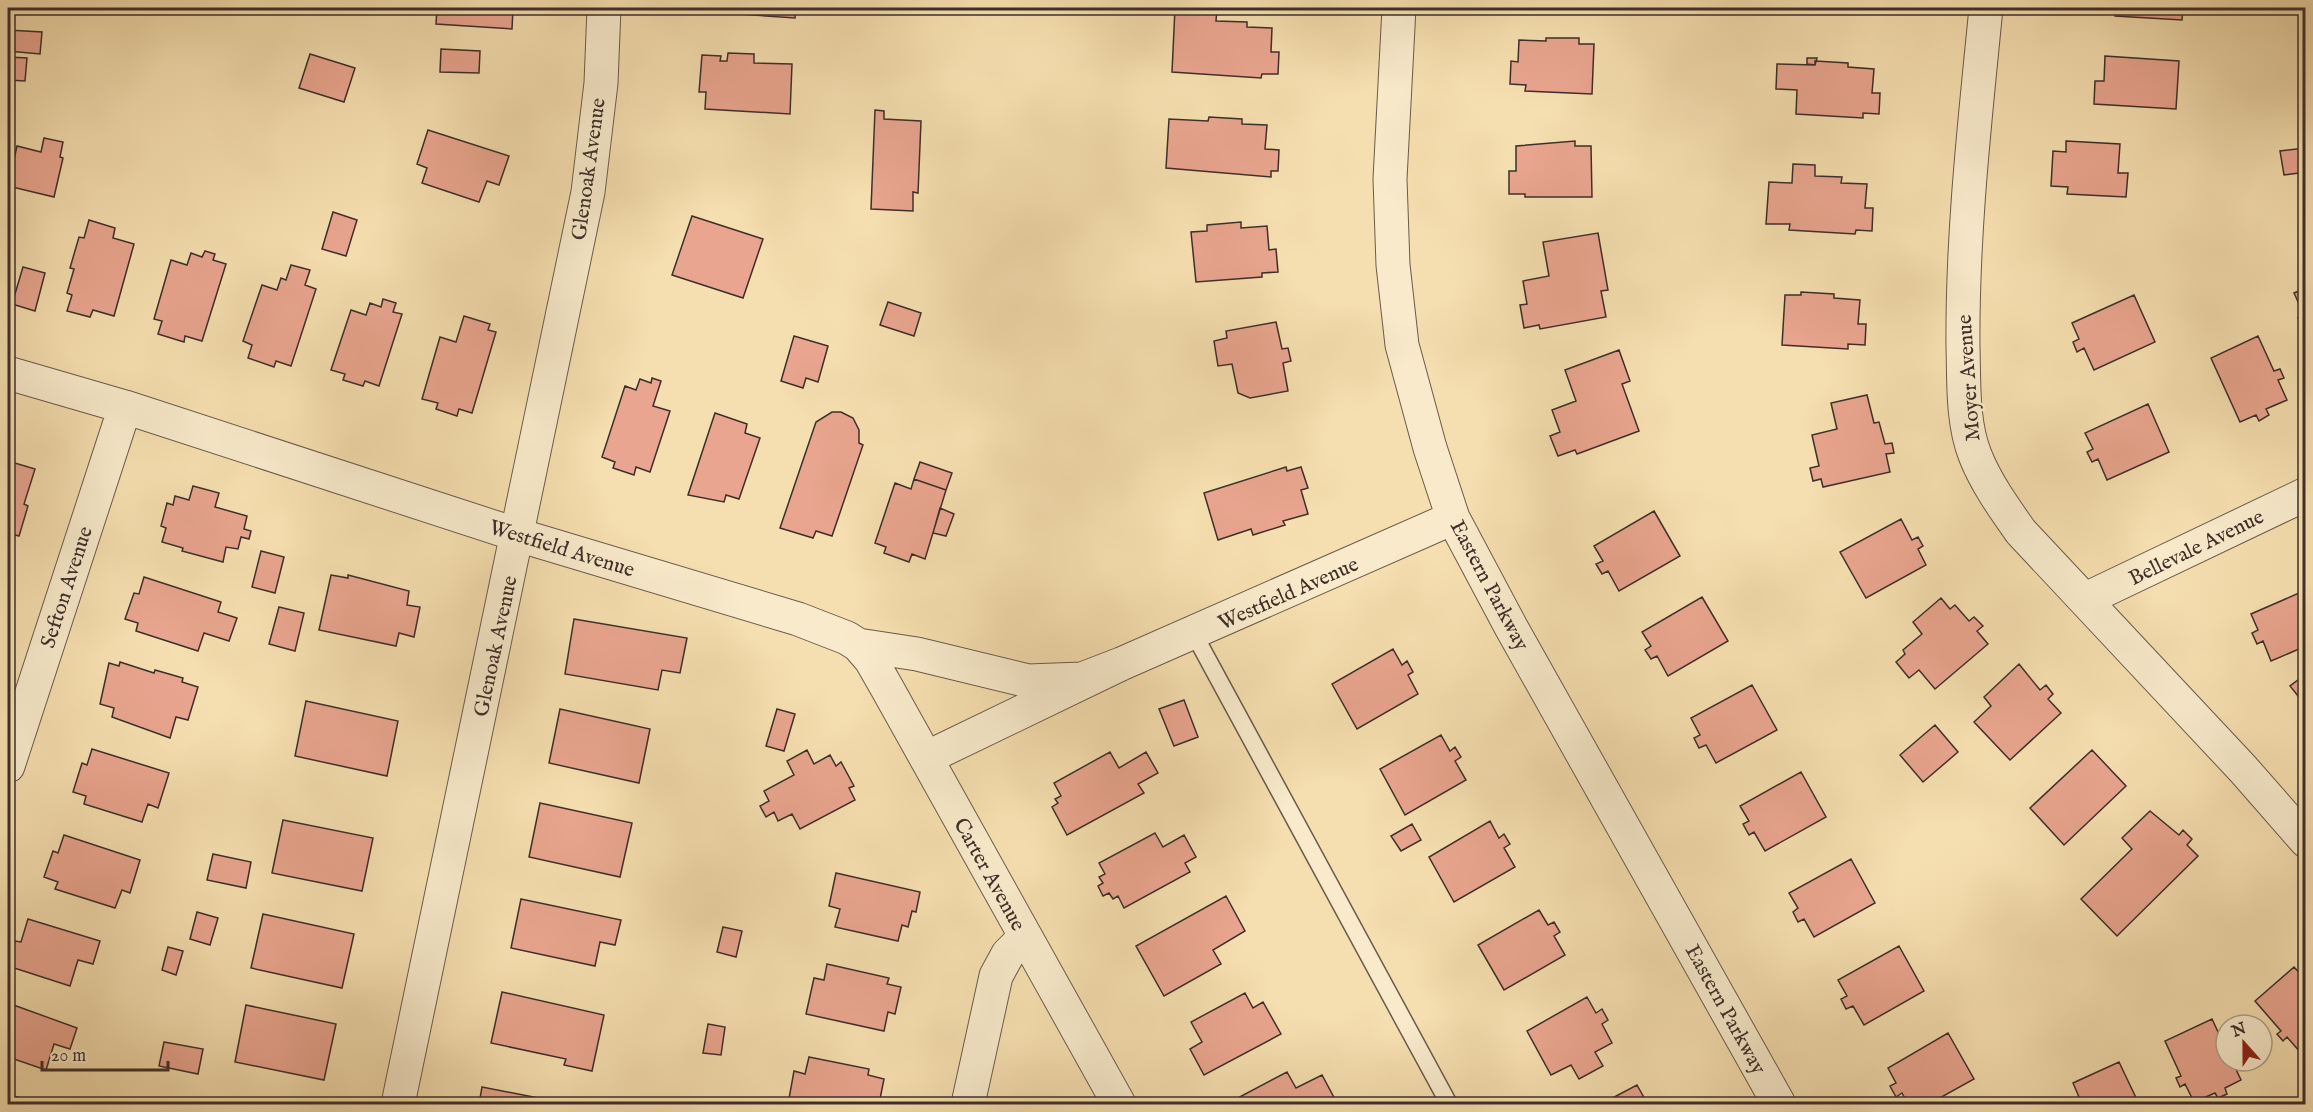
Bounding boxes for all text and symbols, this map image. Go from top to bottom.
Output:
street label: Glenoak Avenue [566,96,613,242]
street label: Moyer Avenue [1952,313,1987,442]
street label: Bellevale Avenue [2125,504,2269,593]
street label: Westfield Avenue [486,514,638,584]
street label: Eastern Parkway [1443,516,1535,656]
street label: Sefton Avenue [35,523,100,652]
street label: Westfield Avenue [1214,551,1363,637]
street label: Glenoak Avenue [468,573,525,719]
street label: Carter Avenue [947,813,1031,936]
street label: Eastern Parkway [1678,940,1772,1080]
north arrow [2214,1013,2274,1073]
text: N [2228,1019,2250,1043]
scale bar [42,1034,168,1072]
text: 20 m [51,1045,86,1068]

